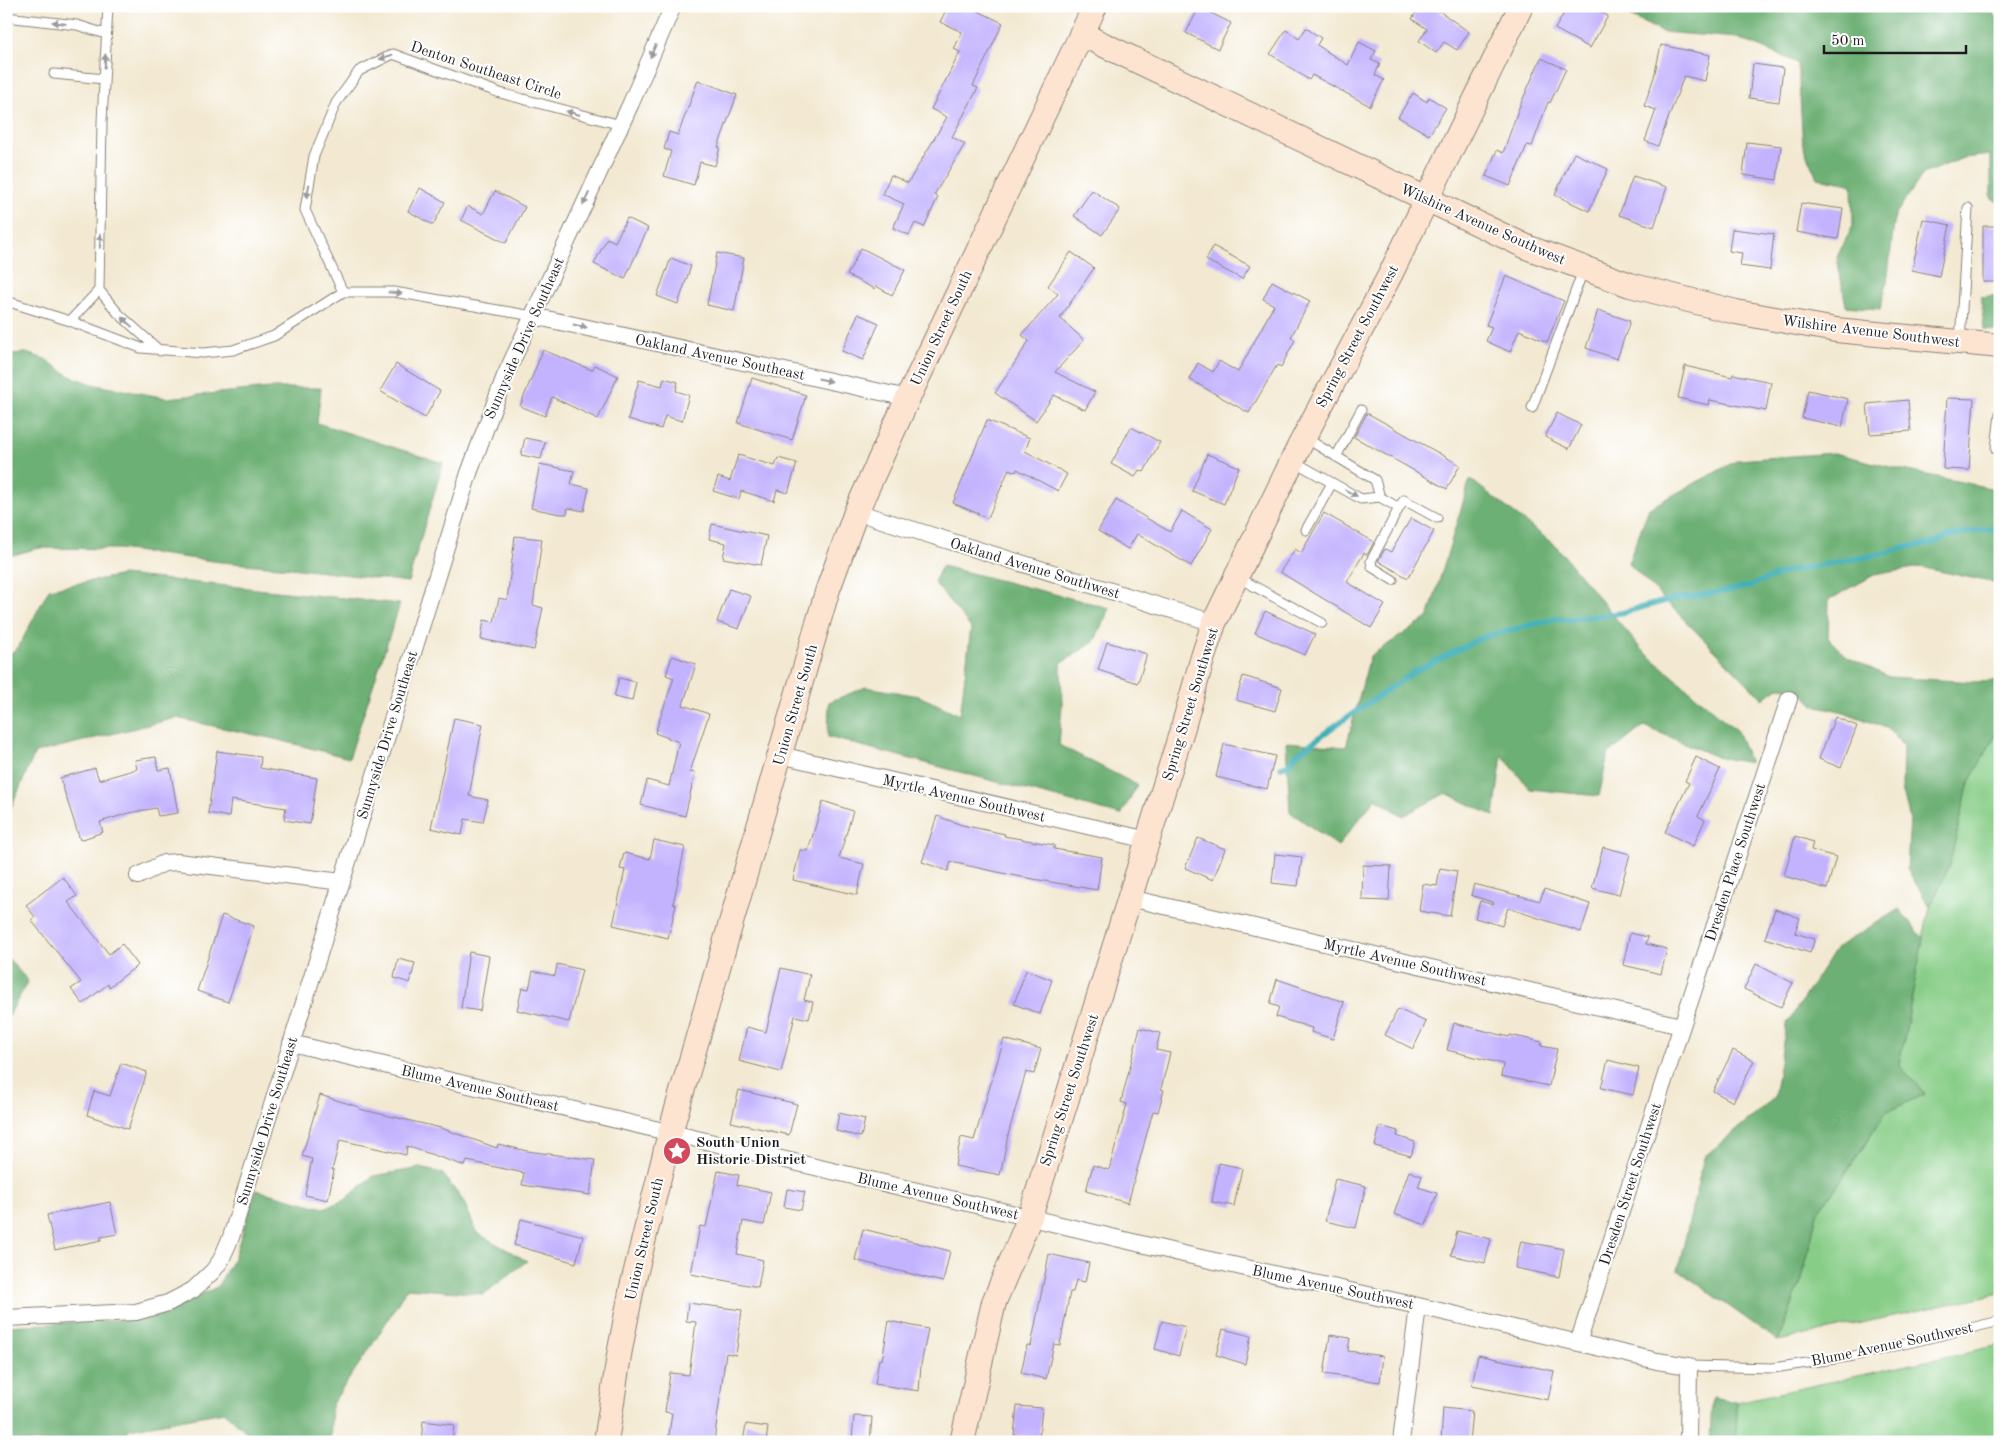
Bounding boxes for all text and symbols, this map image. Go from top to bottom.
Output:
one-way arrow [51,19,67,27]
scale bar [1824,22,1966,54]
text: 50 m [1831,34,1865,49]
street label: Denton Southeast Circle [408,40,563,103]
one-way arrow [649,44,657,58]
one-way arrow [102,53,110,69]
one-way arrow [378,54,393,62]
one-way arrow [566,108,581,116]
street label: Wilshire Avenue Southwest [1398,182,1567,269]
one-way arrow [304,183,312,199]
one-way arrow [582,192,590,206]
one-way arrow [96,233,104,249]
street label: Sunnyside Drive Southeast [483,255,568,422]
street label: Spring Street Southwest [1314,263,1402,411]
street label: Union Street South [909,269,976,389]
one-way arrow [387,289,403,297]
street label: Wilshire Avenue Southwest [1781,314,1961,351]
one-way arrow [122,316,134,328]
one-way arrow [573,322,588,330]
street label: Oakland Avenue Southeast [633,333,806,384]
one-way arrow [817,376,832,384]
one-way arrow [1344,489,1358,497]
street label: Oakland Avenue Southwest [948,536,1121,602]
street label: Spring Street Southwest [1161,626,1222,783]
street label: Union Street South [772,643,821,768]
street label: Sunnyside Drive Southeast [356,649,421,822]
street label: Myrtle Avenue Southwest [881,773,1047,826]
street label: Dresden Place Southwest [1704,782,1769,943]
street label: Myrtle Avenue Southwest [1322,937,1488,990]
street label: Spring Street Southwest [1039,1012,1102,1169]
street label: Sunnyside Drive Southeast [236,1035,301,1208]
street label: Blume Avenue Southeast [399,1064,560,1115]
street label: Dresden Street Southwest [1598,1101,1665,1268]
place icon: South Union Historic District [662,1136,692,1166]
place label: South Union Historic District [696,1136,807,1168]
street label: Blume Avenue Southwest [856,1172,1020,1223]
street label: Union Street South [624,1176,667,1302]
street label: Blume Avenue Southwest [1250,1264,1415,1313]
street label: Blume Avenue Southwest [1810,1321,1975,1370]

